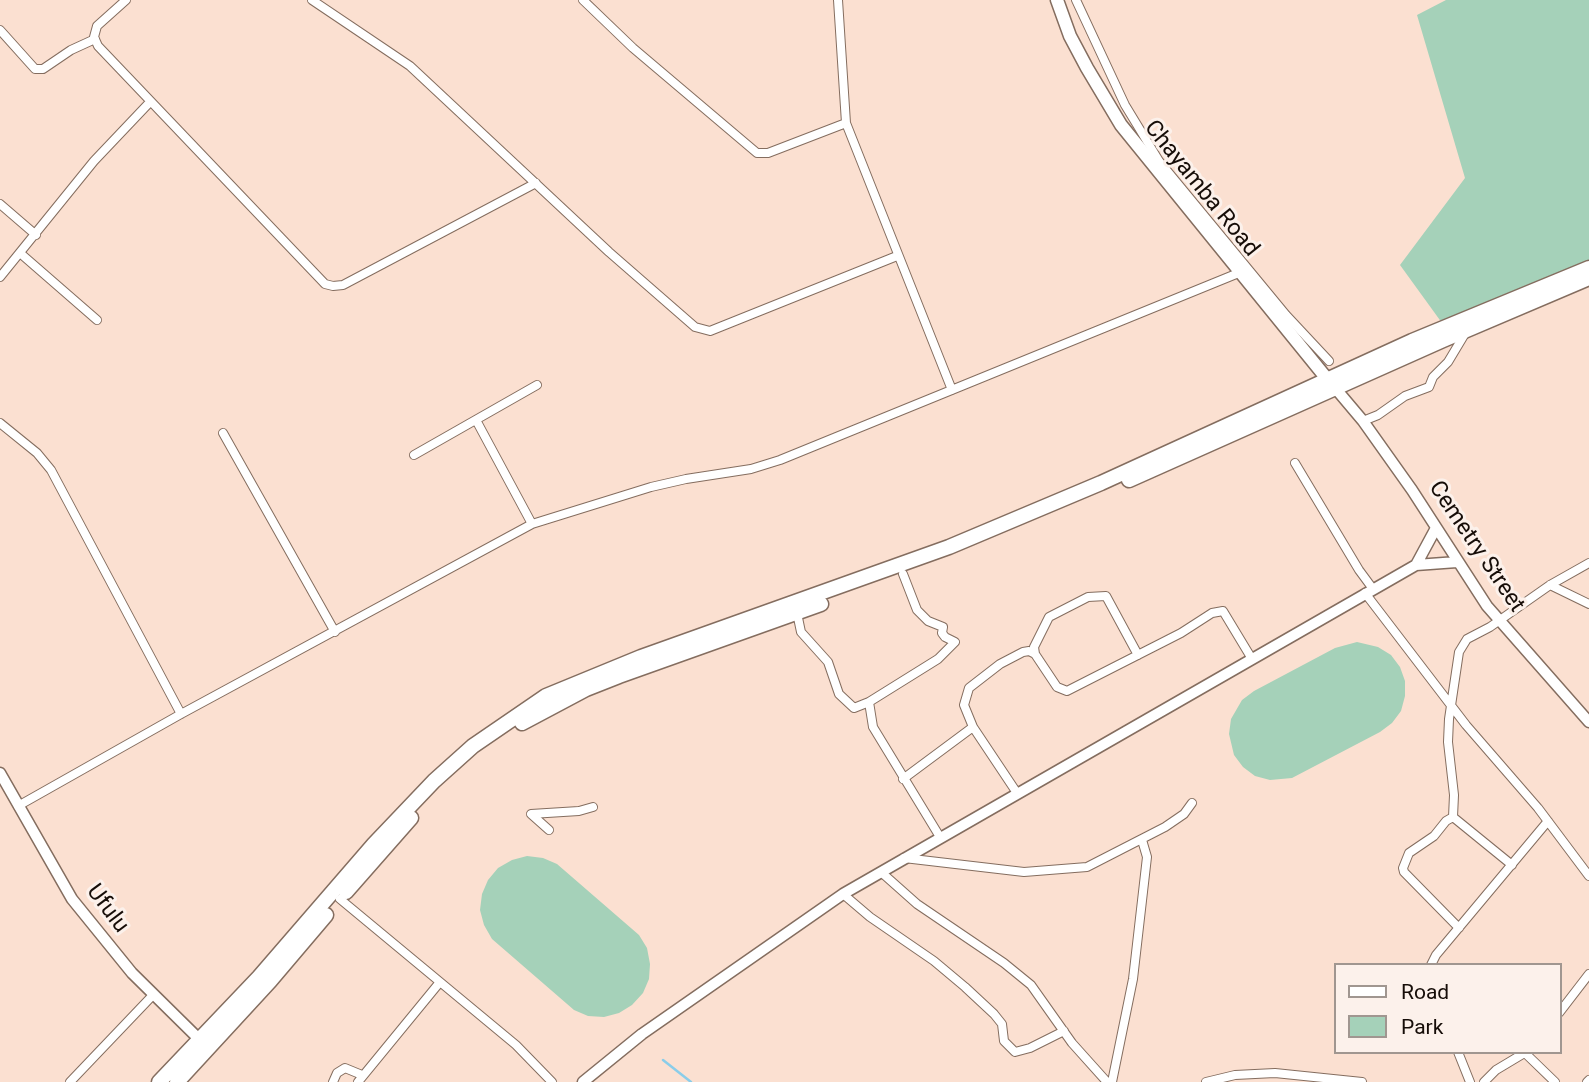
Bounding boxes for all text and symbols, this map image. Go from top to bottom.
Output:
street label: Chayamba Road [1138,115,1264,263]
street label: Cemetry Street [1422,476,1530,618]
street label: Ufulu [80,879,134,939]
legend [1334,963,1561,1054]
text: Road [1401,980,1449,1004]
text: Park [1401,1015,1443,1039]

